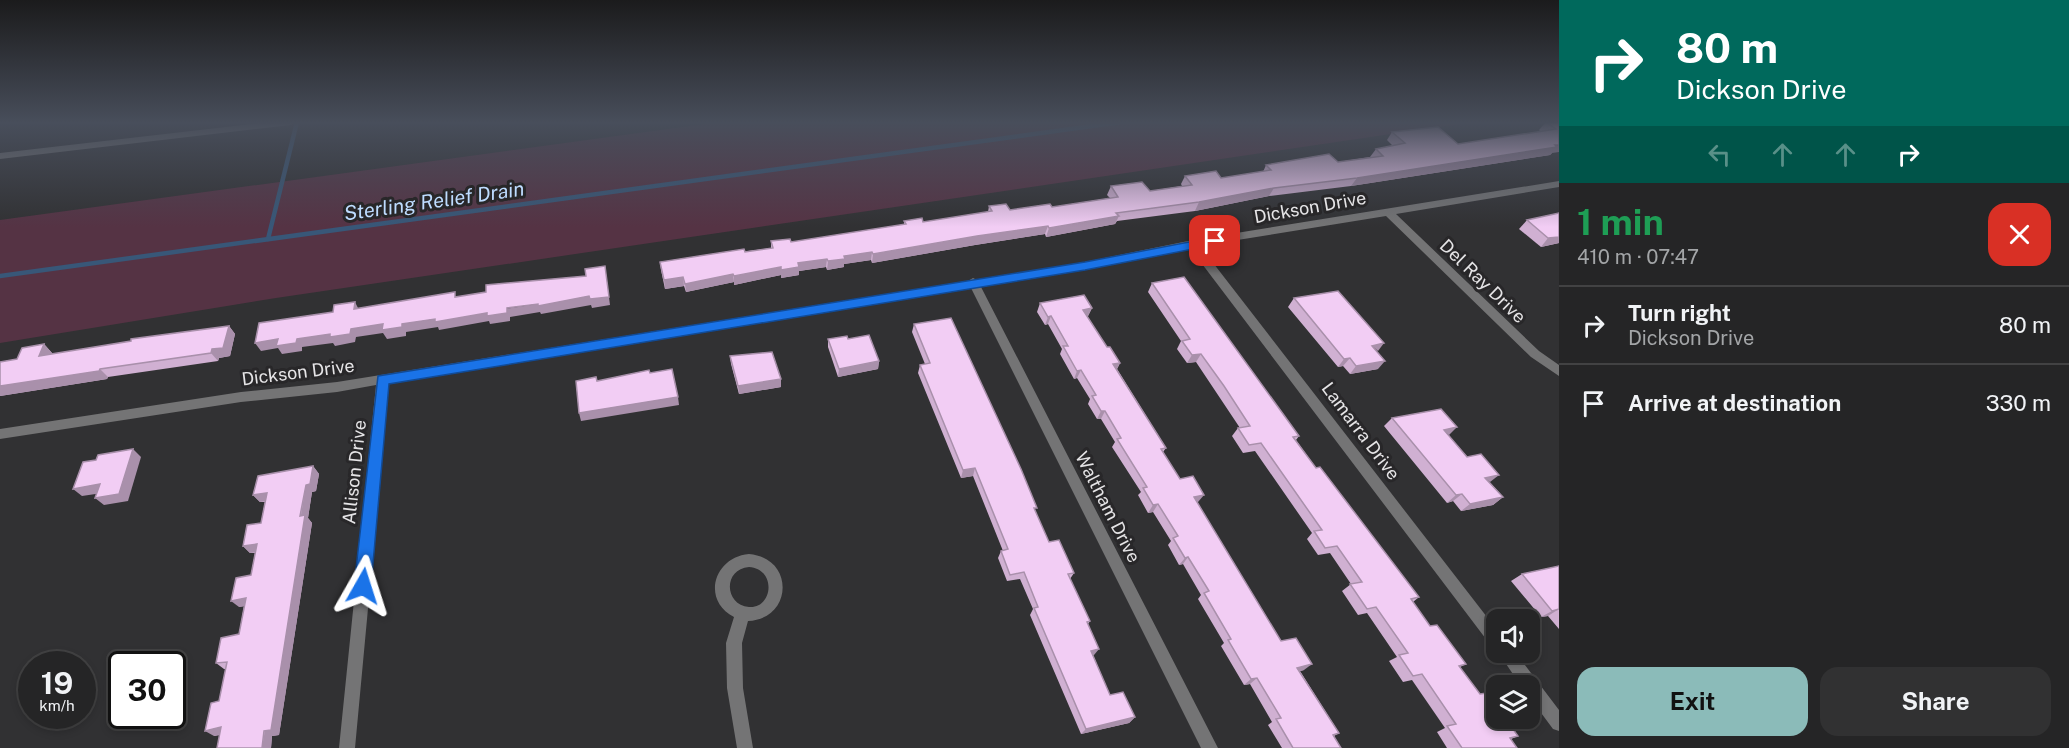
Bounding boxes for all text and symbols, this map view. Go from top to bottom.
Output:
text: 80 m [1676,23,1778,72]
icon: right [1577,24,1655,102]
text: Dickson Drive [1676,73,1846,105]
icon: left [1703,138,1736,171]
icon: ahead [1766,138,1799,171]
icon: ahead [1829,138,1862,171]
icon: right [1892,138,1925,171]
water label: Sterling Relief Drain [342,176,526,226]
street label: Dickson Drive [1252,187,1368,227]
text: 1 min [1577,201,1664,243]
button: close [1988,203,2051,266]
pin [1189,215,1240,266]
icon: arrive [1198,224,1231,257]
street label: Del Ray Drive [1436,235,1530,327]
text: 410 m · 07:47 [1577,245,1699,269]
text: Turn right [1628,300,1731,326]
icon: right [1577,309,1610,342]
text: 80 m [1999,312,2051,338]
text: Dickson Drive [1628,326,1754,350]
street label: Dickson Drive [240,355,356,389]
street label: Lamarra Drive [1317,378,1405,484]
icon: arrive [1577,387,1610,420]
text: Arrive at destination [1628,390,1841,416]
text: 330 m [1986,390,2051,416]
street label: Allison Drive [338,419,370,525]
street label: Waltham Drive [1071,448,1145,566]
position arrow [331,554,395,618]
map controls [1486,609,1540,729]
button: sound [1486,609,1540,663]
speed limit sign: 30 [108,651,186,729]
text: 19 [41,665,73,701]
button: Exit [1577,667,1808,736]
button: Share [1820,667,2051,736]
button: layers [1486,675,1540,729]
text: km/h [39,697,75,714]

